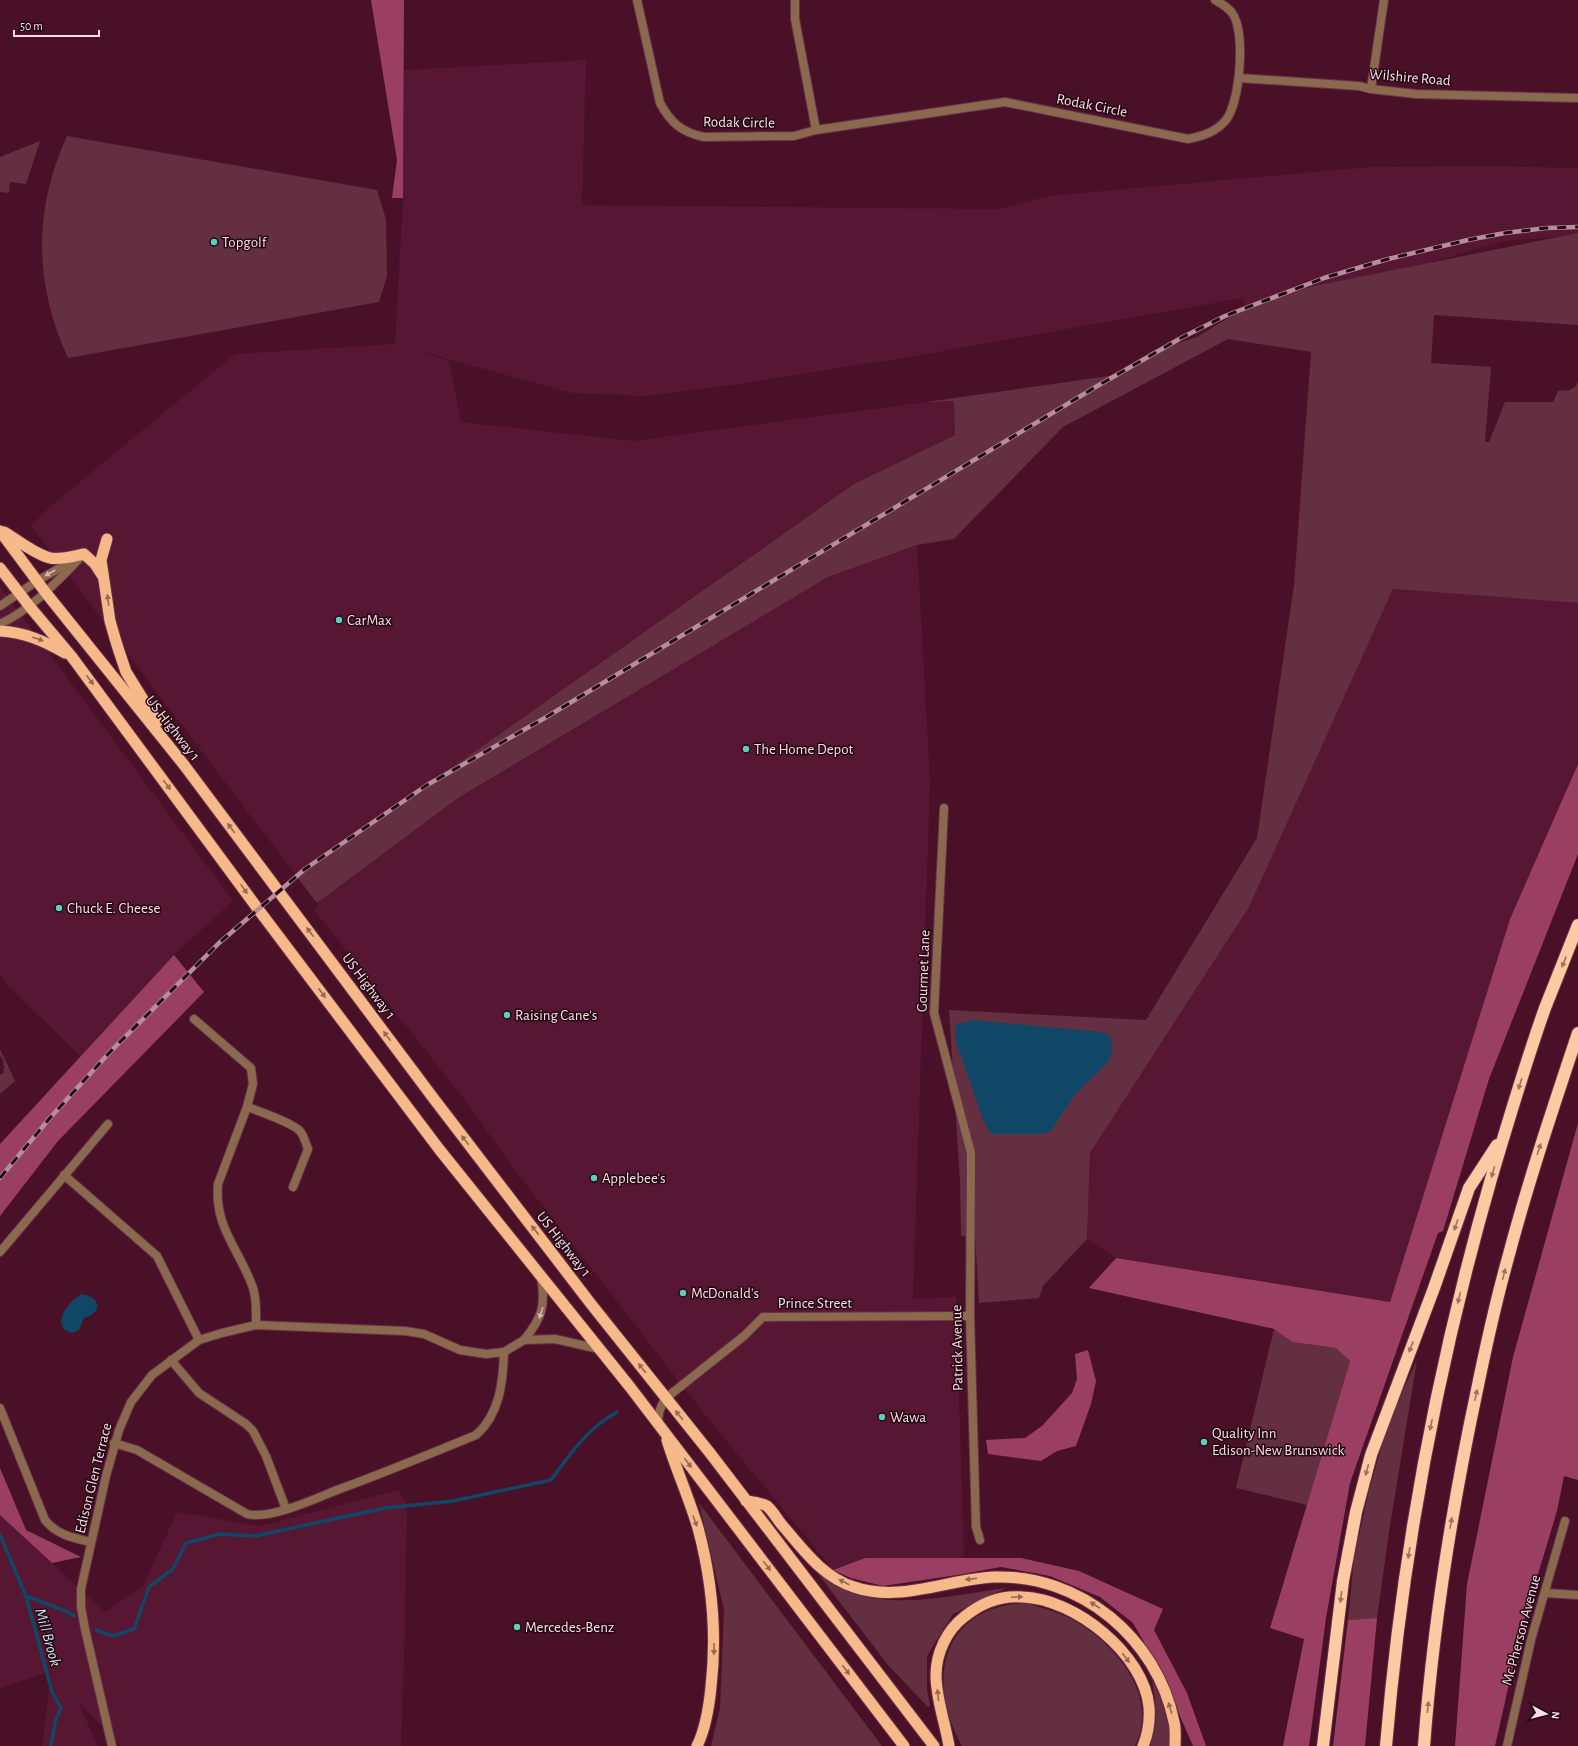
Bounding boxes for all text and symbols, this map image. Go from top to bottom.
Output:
scale bar [14,12,99,38]
text: 50 m [20,20,43,32]
street label: Wilshire Road [1369,66,1452,89]
street label: Rodak Circle [1055,91,1129,120]
street label: Rodak Circle [703,114,775,131]
place label: Topgolf [222,235,268,250]
marker: Topgolf [209,237,219,247]
one-way arrow [44,570,56,577]
one-way arrow [105,594,111,607]
place label: CarMax [347,613,392,628]
marker: CarMax [334,615,344,625]
one-way arrow [32,636,44,642]
one-way arrow [85,675,94,686]
street label: US Highway 1 [143,693,203,764]
place label: The Home Depot [754,742,854,757]
marker: The Home Depot [741,744,751,754]
one-way arrow [163,779,172,790]
one-way arrow [227,823,236,834]
one-way arrow [240,884,248,894]
place label: Chuck E. Cheese [67,901,160,916]
marker: Chuck E. Cheese [54,903,64,913]
one-way arrow [306,927,314,937]
street label: Gourmet Lane [915,930,932,1012]
street label: US Highway 1 [339,951,398,1022]
one-way arrow [1560,956,1566,968]
one-way arrow [318,988,326,999]
place label: Raising Cane's [515,1008,597,1023]
marker: Raising Cane's [502,1010,512,1020]
one-way arrow [383,1031,391,1042]
one-way arrow [1517,1078,1523,1090]
one-way arrow [461,1135,470,1146]
one-way arrow [1537,1143,1543,1155]
one-way arrow [1490,1167,1496,1179]
place label: Applebee's [602,1171,665,1186]
marker: Applebee's [589,1173,599,1183]
street label: US Highway 1 [534,1209,594,1280]
one-way arrow [1453,1220,1459,1232]
one-way arrow [531,1225,539,1236]
one-way arrow [1501,1268,1507,1280]
place label: McDonald's [691,1286,759,1301]
marker: McDonald's [678,1288,688,1298]
one-way arrow [1456,1292,1462,1304]
street label: Prince Street [778,1296,852,1311]
street label: Patrick Avenue [949,1305,966,1391]
one-way arrow [537,1307,543,1319]
one-way arrow [1408,1342,1414,1354]
one-way arrow [637,1362,646,1373]
one-way arrow [1473,1389,1479,1401]
one-way arrow [675,1409,683,1420]
place label: Wawa [890,1410,926,1425]
marker: Wawa [877,1412,887,1422]
one-way arrow [1428,1419,1434,1431]
street label: Edison Glen Terrace [72,1421,114,1535]
place label: Quality Inn Edison-New Brunswick [1212,1426,1344,1458]
marker: Quality Inn Edison-New Brunswick [1199,1437,1209,1447]
one-way arrow [684,1458,692,1469]
one-way arrow [1364,1463,1370,1476]
one-way arrow [692,1515,698,1527]
one-way arrow [1449,1517,1455,1529]
one-way arrow [1406,1547,1412,1559]
one-way arrow [762,1561,771,1572]
street label: Mc Pherson Avenue [1500,1573,1543,1687]
one-way arrow [965,1576,977,1583]
one-way arrow [838,1579,849,1586]
one-way arrow [1338,1591,1344,1603]
one-way arrow [1011,1594,1024,1600]
one-way arrow [1090,1601,1100,1609]
water label: Mill Brook [32,1606,64,1668]
place label: Mercedes-Benz [525,1620,614,1635]
marker: Mercedes-Benz [512,1622,522,1632]
one-way arrow [711,1643,717,1656]
one-way arrow [1122,1652,1131,1663]
one-way arrow [841,1664,850,1675]
one-way arrow [935,1689,941,1701]
north arrow [1526,1694,1566,1734]
one-way arrow [1167,1701,1173,1713]
one-way arrow [1425,1701,1431,1713]
text: N [1550,1711,1561,1720]

